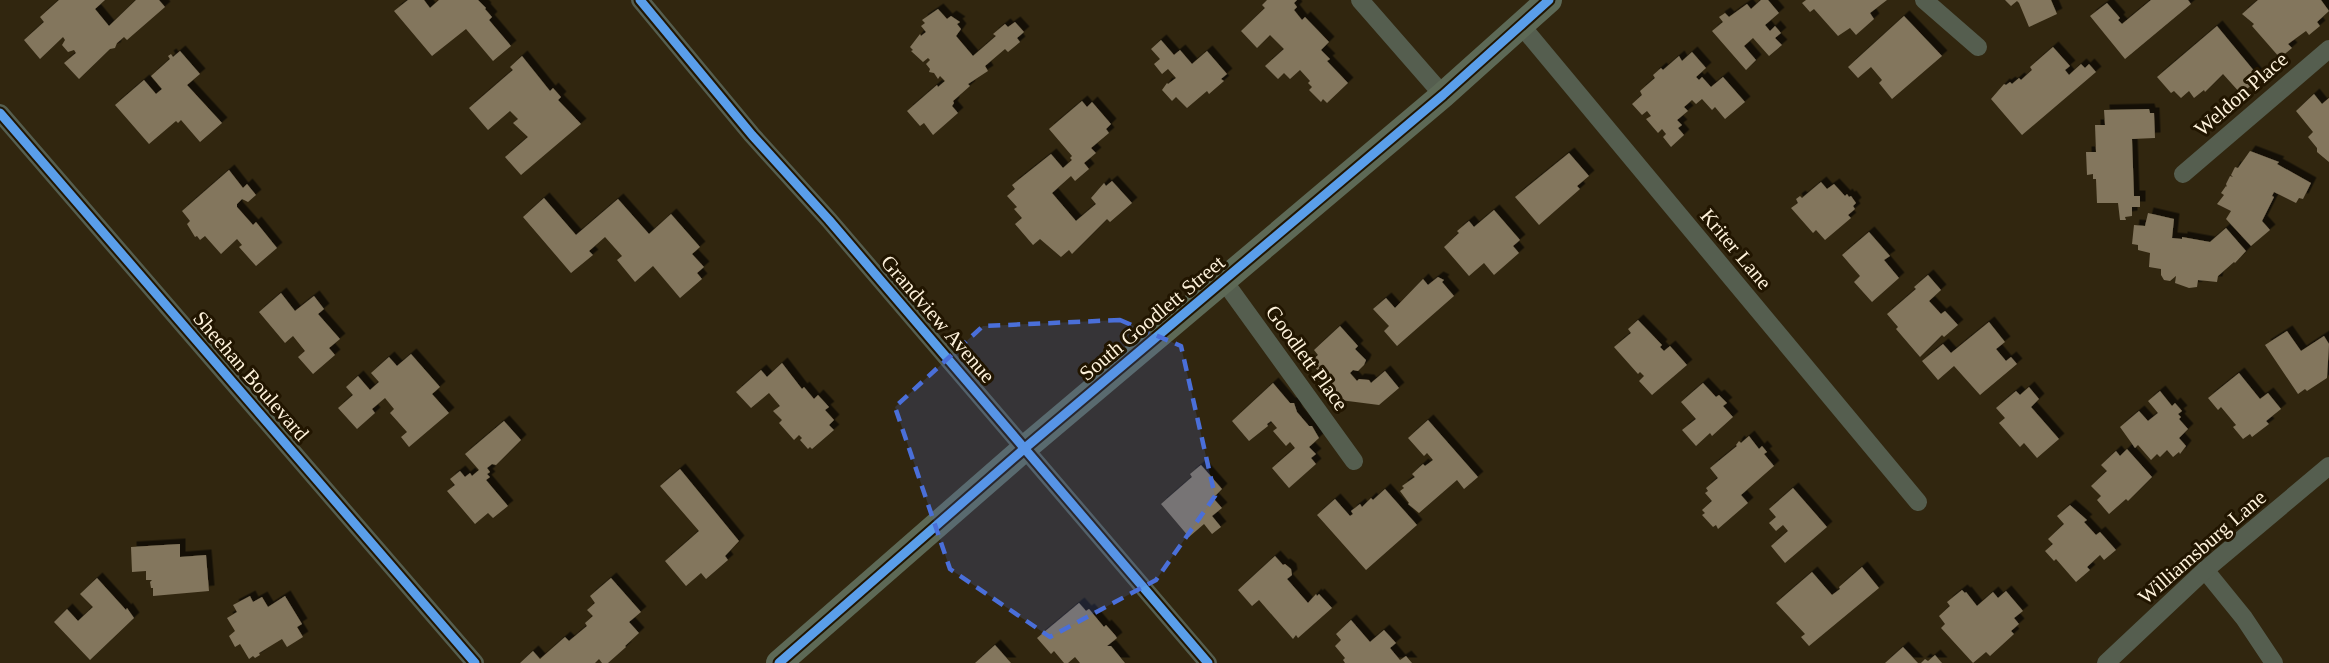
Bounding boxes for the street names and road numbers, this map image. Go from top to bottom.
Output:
street label: Weldon Place [2190,47,2292,141]
street label: Kriter Lane [1696,204,1776,294]
street label: Grandview Avenue [876,250,1000,388]
street label: South Goodlett Street [1075,250,1230,386]
street label: Goodlett Place [1261,301,1353,415]
street label: Sheehan Boulevard [188,306,314,446]
street label: Williamsburg Lane [2133,485,2271,609]

